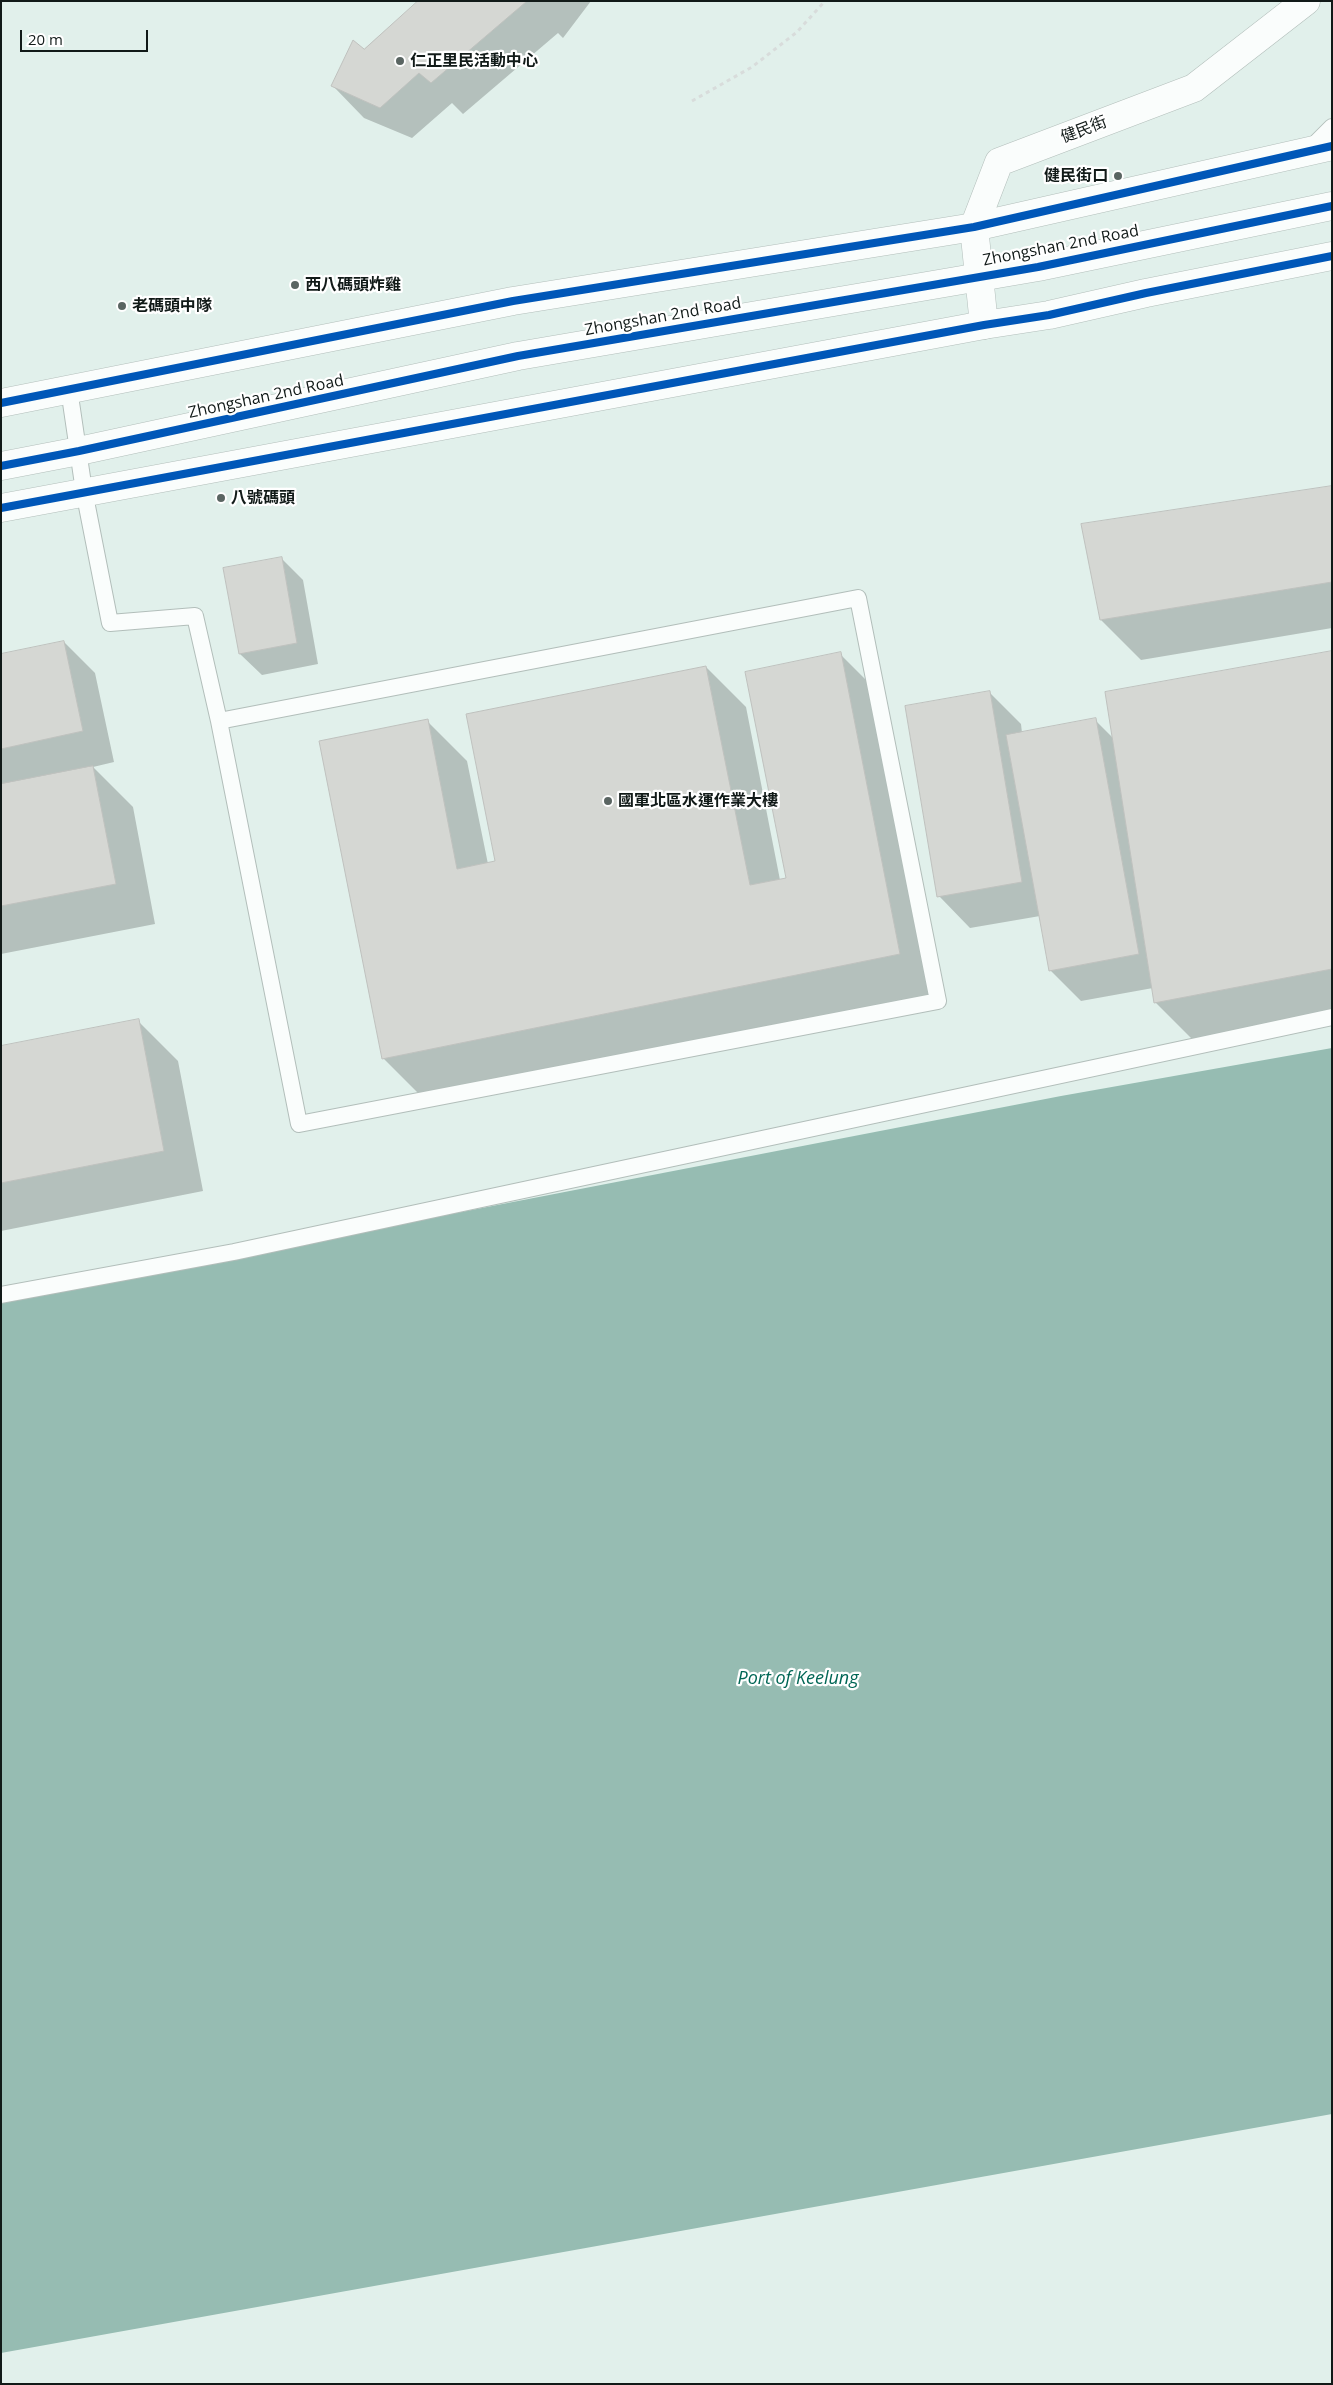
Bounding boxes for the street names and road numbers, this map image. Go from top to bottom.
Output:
street label: 健民街 [1058,112,1110,148]
street label: Zhongshan 2nd Road [981,221,1141,271]
street label: Zhongshan 2nd Road [583,294,743,340]
street label: Zhongshan 2nd Road [186,371,346,423]

